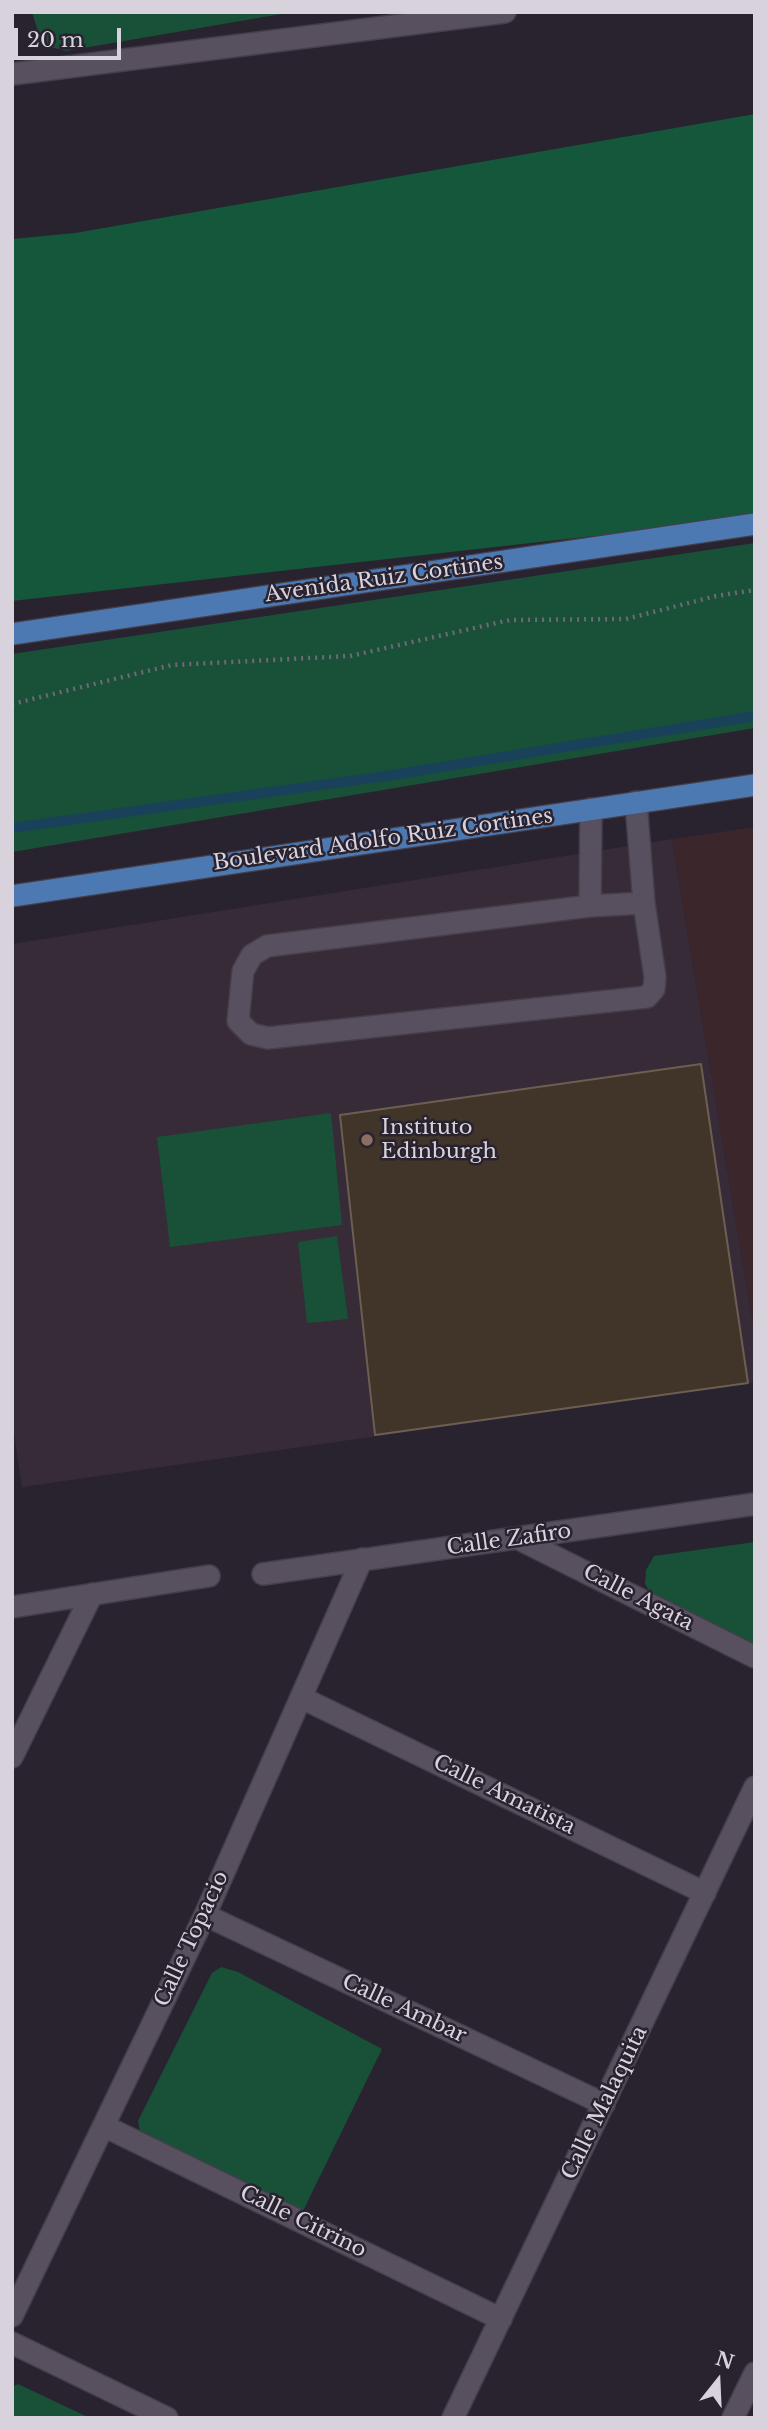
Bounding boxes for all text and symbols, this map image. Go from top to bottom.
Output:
scale bar [18,14,124,58]
text: 20 m [27,27,84,53]
street label: Avenida Ruiz Cortines [263,550,505,608]
street label: Boulevard Adolfo Ruiz Cortines [212,804,554,876]
place label: Instituto Edinburgh [381,1115,497,1165]
marker: Instituto Edinburgh [359,1132,375,1148]
street label: Calle Zafiro [445,1519,573,1561]
street label: Calle Agata [579,1559,697,1637]
street label: Calle Amatista [429,1750,579,1840]
street label: Calle Topacio [150,1867,234,2011]
street label: Calle Ambar [338,1969,470,2049]
street label: Calle Malaquita [557,2022,653,2184]
street label: Calle Citrino [236,2181,370,2263]
north arrow [683,2346,753,2416]
text: N [713,2347,737,2374]

